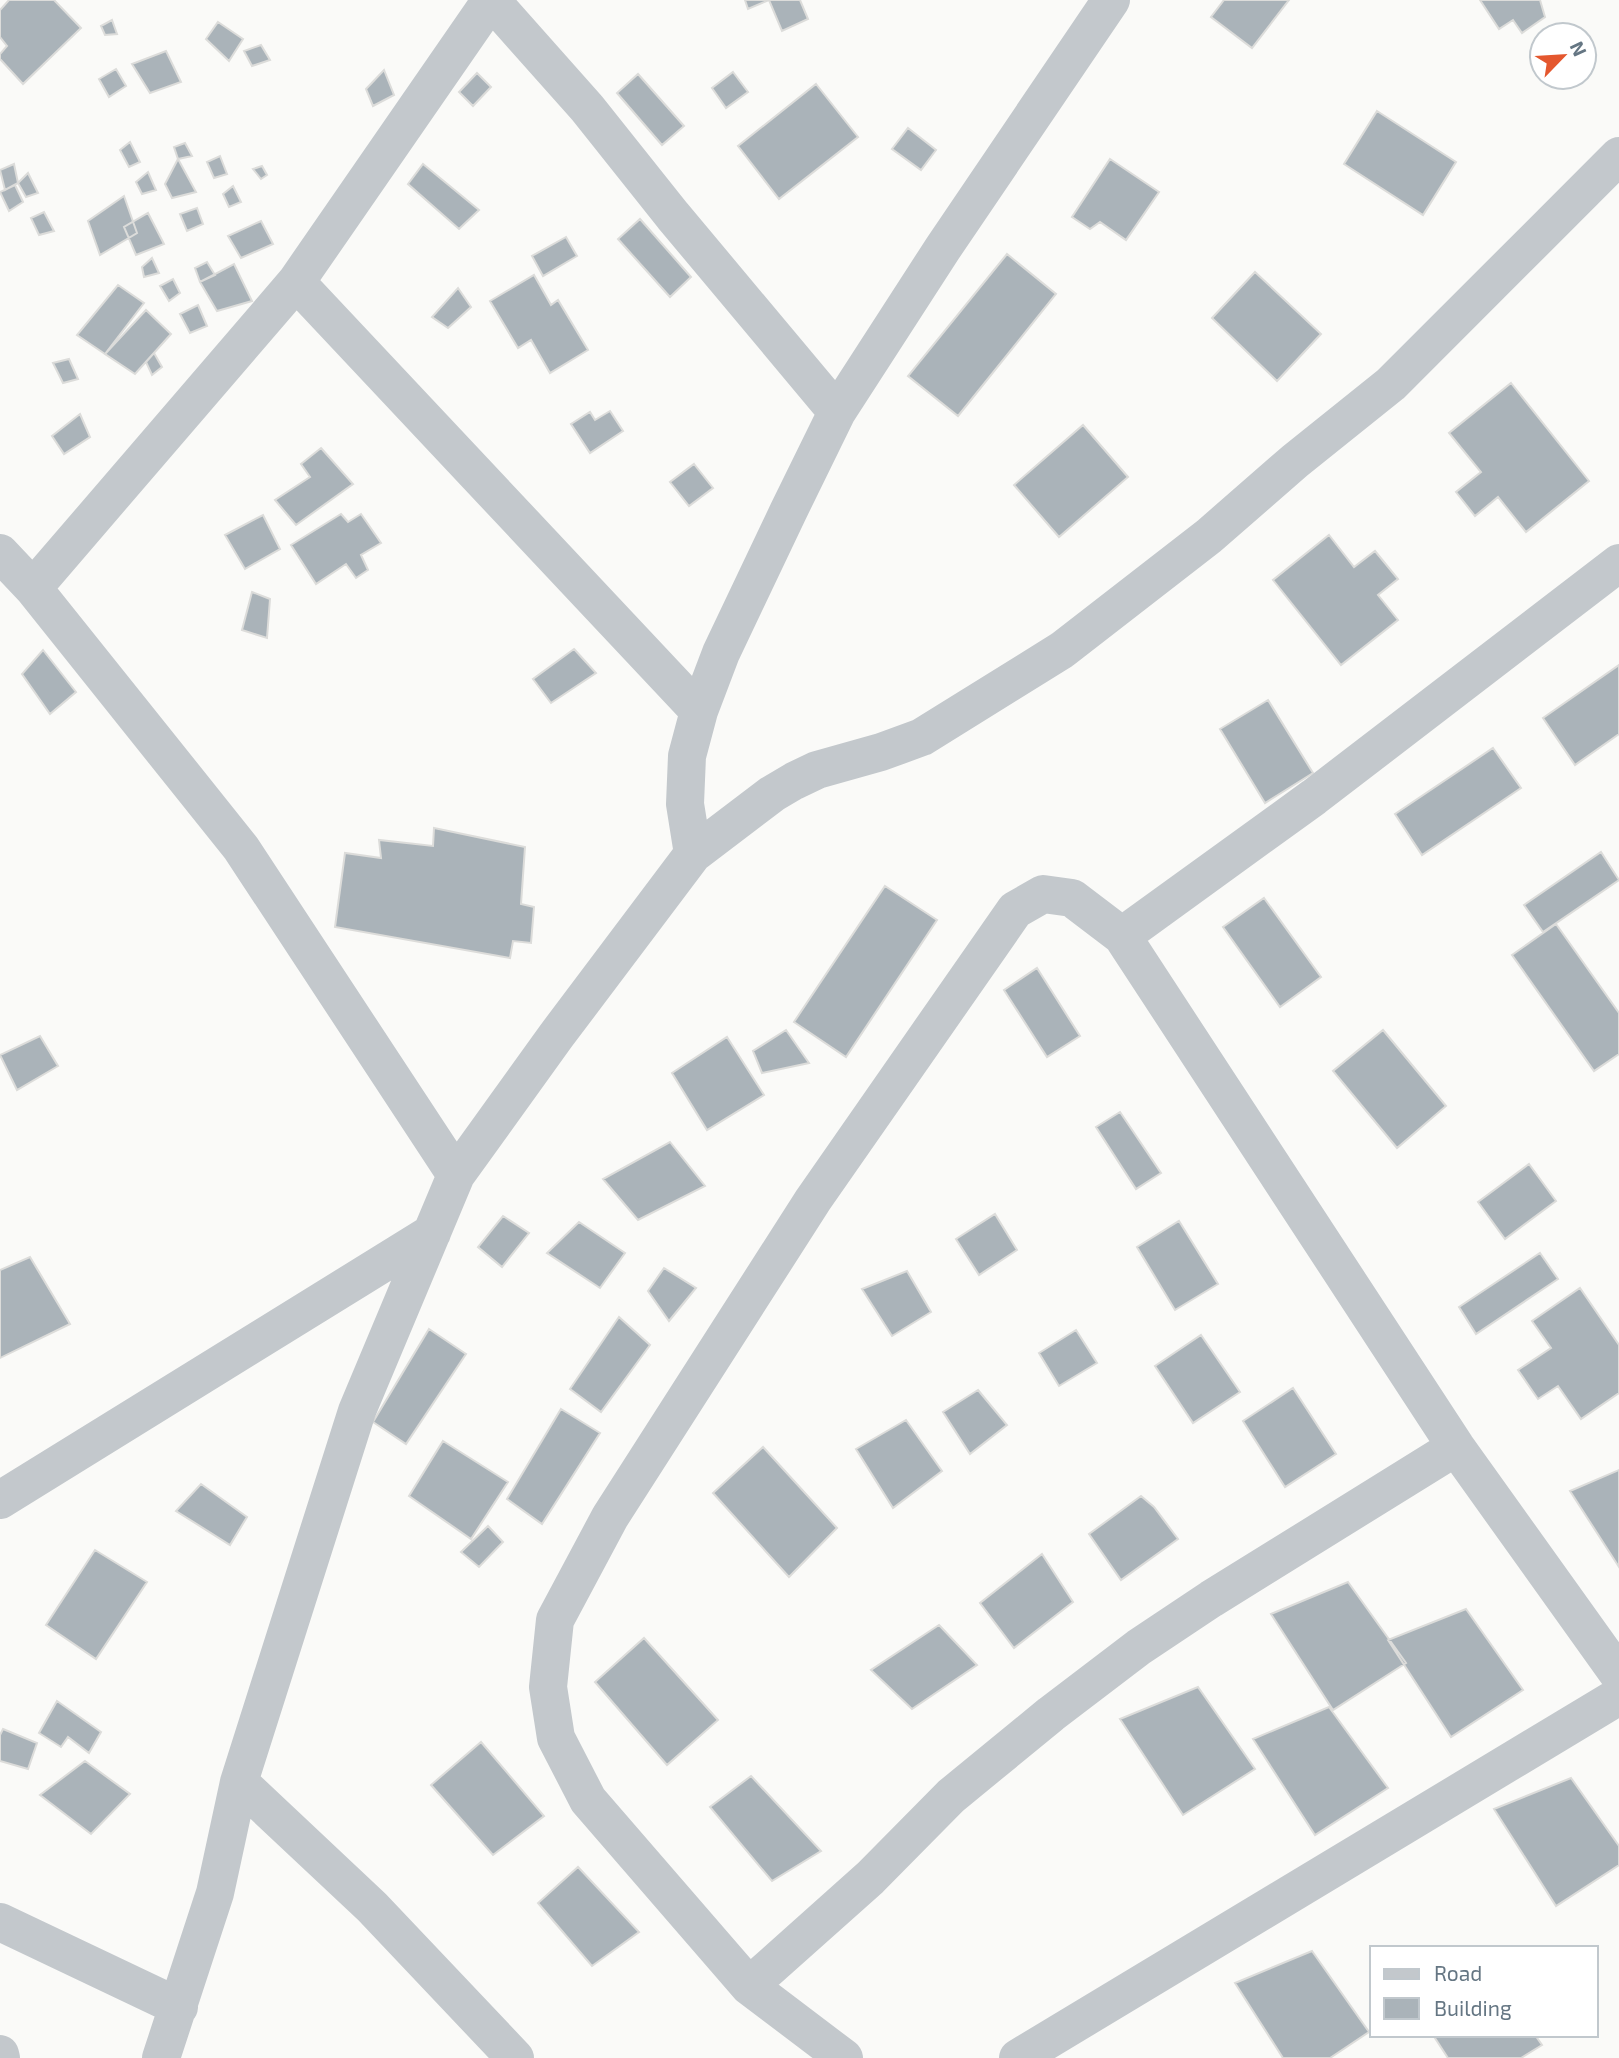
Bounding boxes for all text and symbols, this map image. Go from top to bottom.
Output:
north arrow [1528,21,1598,91]
text: N [1566,38,1592,60]
legend [1370,1946,1598,2037]
text: Road [1434,1960,1482,1985]
text: Building [1434,1995,1512,2020]

